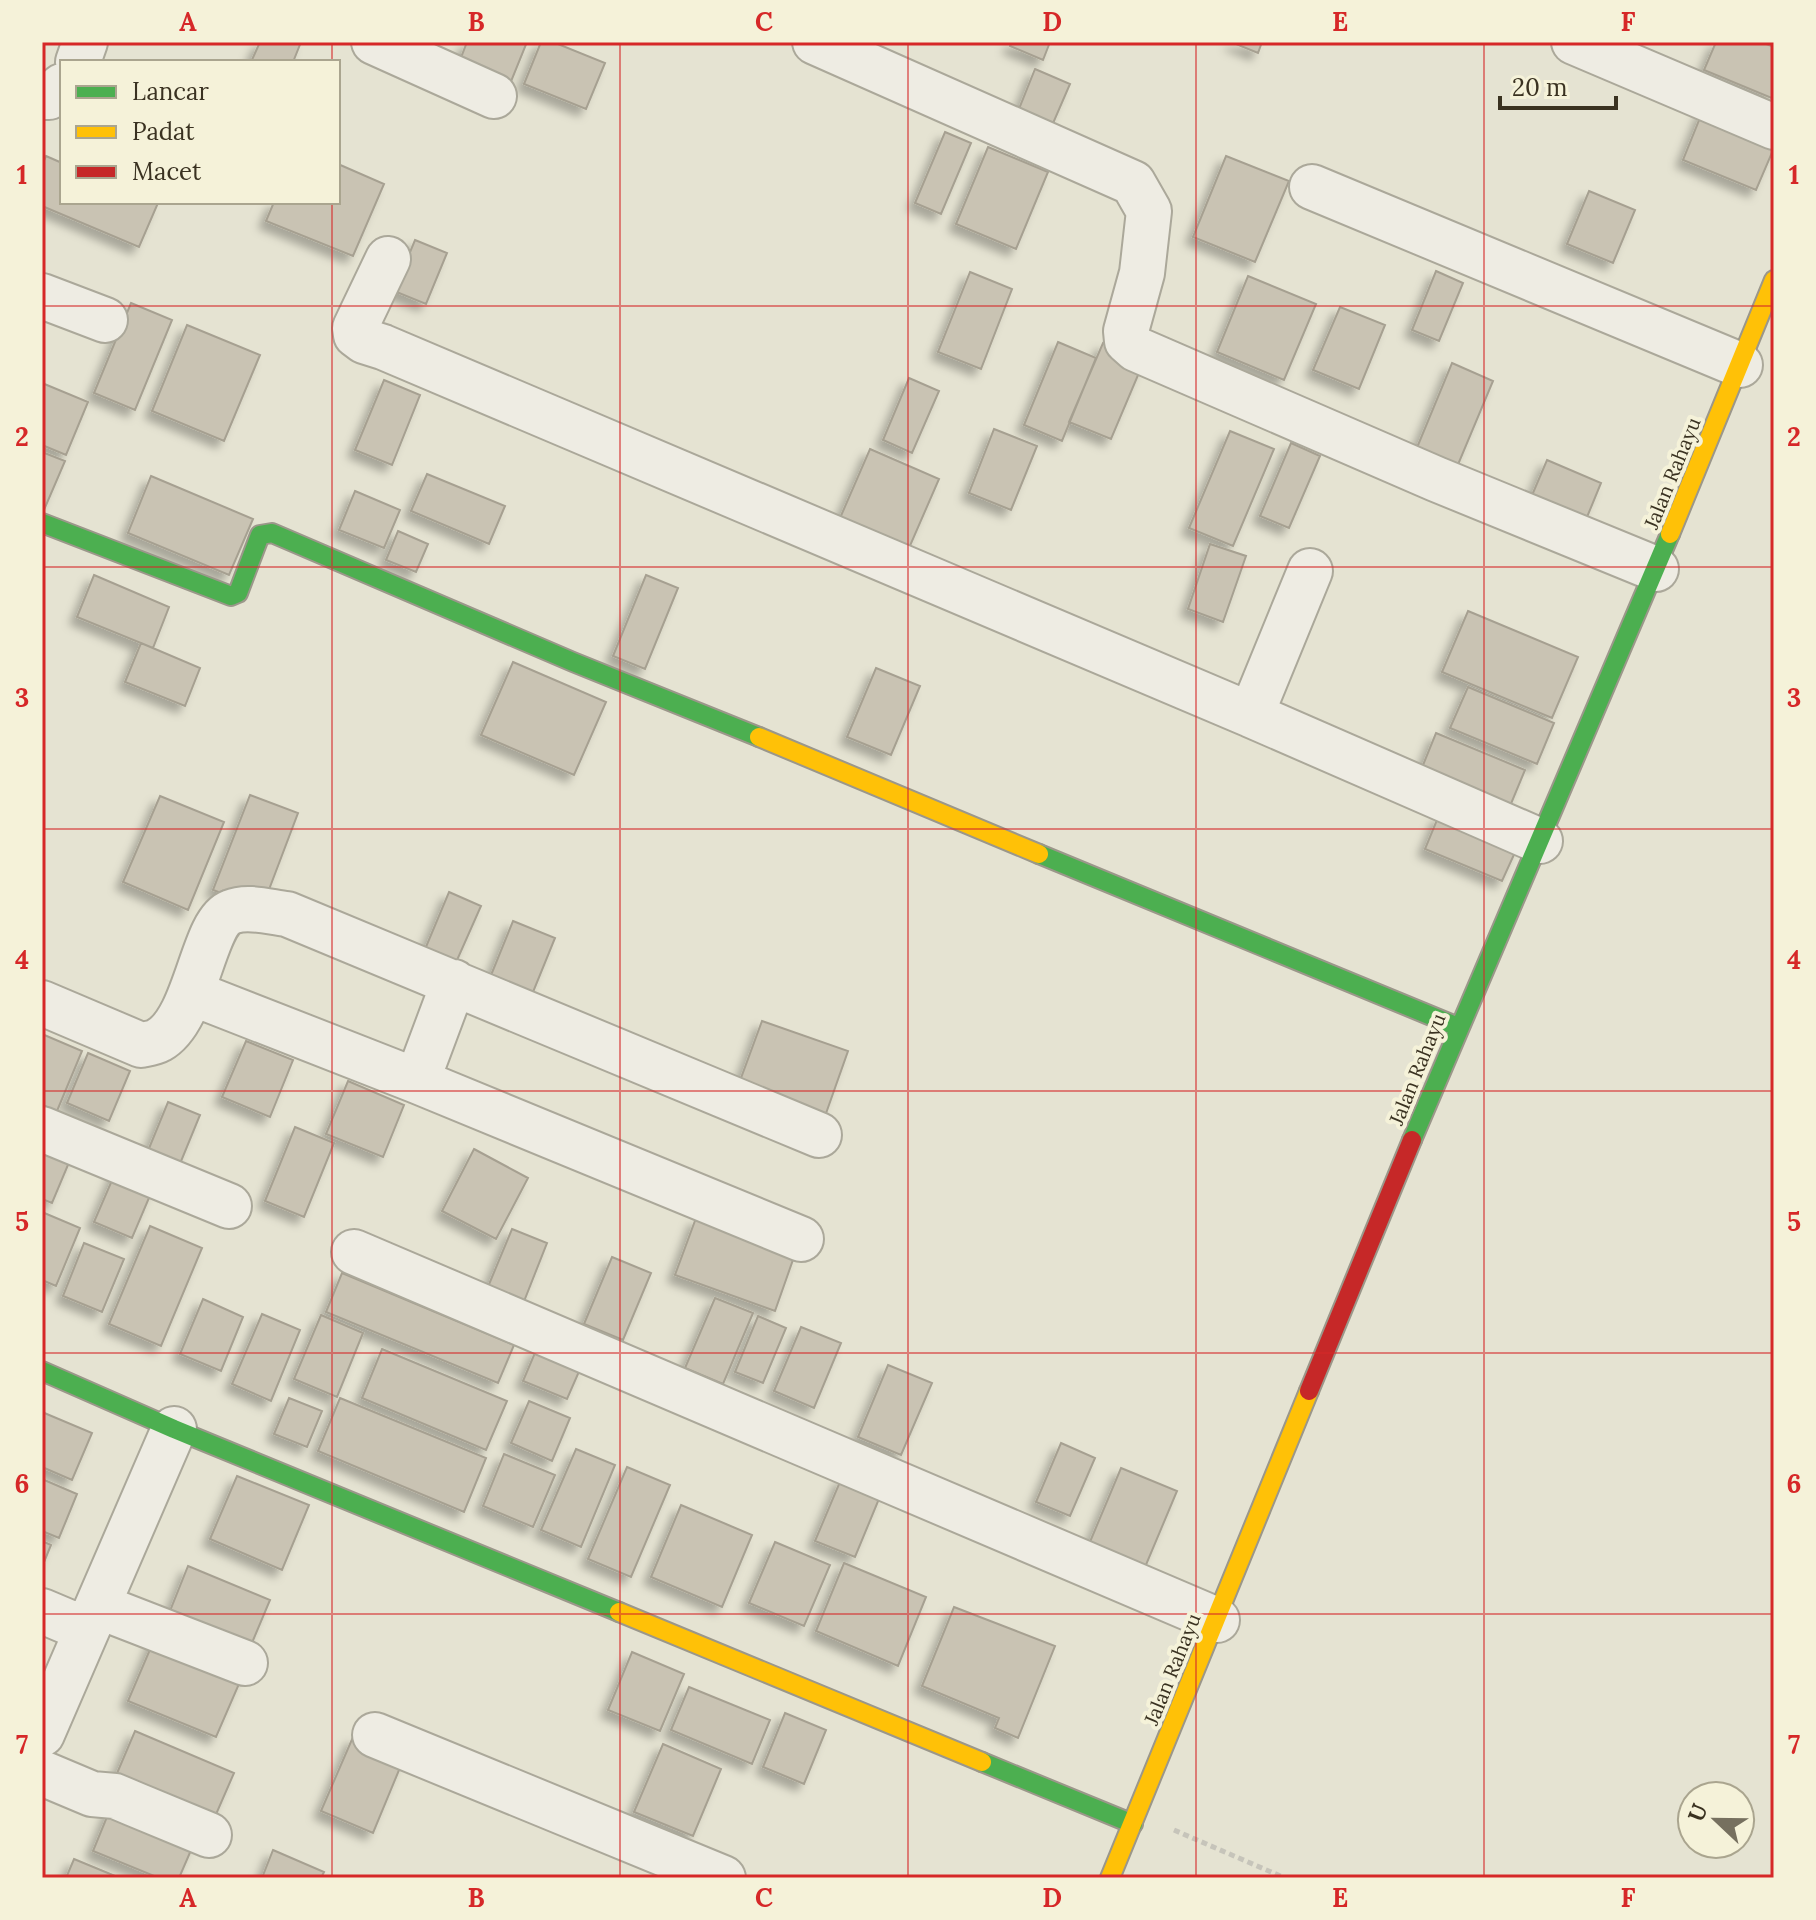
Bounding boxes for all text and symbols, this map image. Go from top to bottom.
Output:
text: A [179,5,197,38]
text: B [467,5,485,38]
text: C [755,5,773,38]
text: D [1042,5,1062,38]
text: E [1332,5,1348,38]
text: F [1621,5,1636,38]
legend [60,60,340,204]
scale bar [1500,60,1616,110]
text: 20 m [1512,72,1568,103]
text: Lancar [132,76,209,107]
text: Padat [132,116,195,147]
text: Macet [132,156,202,187]
text: 1 [17,158,27,191]
text: 1 [1789,158,1799,191]
street label: Jalan Rahayu [1638,414,1706,533]
text: 2 [15,420,29,453]
text: 2 [1787,420,1801,453]
text: 3 [15,681,29,714]
text: 3 [1787,681,1801,714]
text: 4 [15,943,29,976]
text: 4 [1787,943,1801,976]
street label: Jalan Rahayu [1383,1010,1451,1129]
text: 5 [15,1205,29,1238]
text: 5 [1787,1205,1801,1238]
text: 6 [15,1467,29,1500]
text: 6 [1787,1467,1801,1500]
street label: Jalan Rahayu [1138,1610,1206,1729]
text: 7 [16,1728,28,1761]
text: 7 [1788,1728,1800,1761]
north arrow [1676,1780,1756,1860]
text: U [1681,1799,1714,1826]
text: A [179,1881,197,1914]
text: B [467,1881,485,1914]
text: C [755,1881,773,1914]
text: D [1042,1881,1062,1914]
text: E [1332,1881,1348,1914]
text: F [1621,1881,1636,1914]

